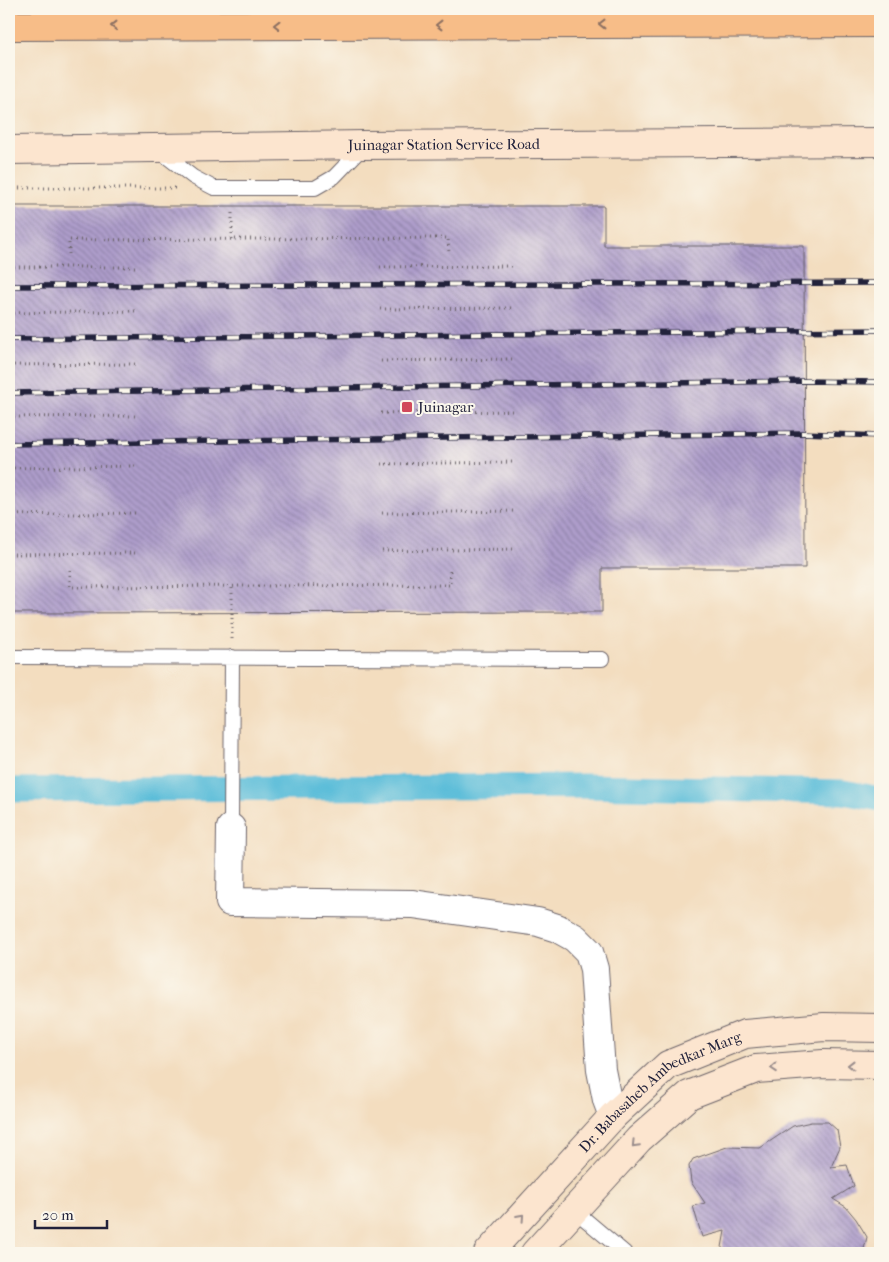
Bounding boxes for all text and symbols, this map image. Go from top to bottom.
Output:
one-way arrow [435,19,443,30]
one-way arrow [598,19,606,29]
one-way arrow [273,20,280,30]
one-way arrow [110,21,118,31]
street label: Juinagar Station Service Road [347,135,541,154]
place label: Juinagar [417,398,474,416]
marker: Juinagar [400,400,414,414]
street label: Dr. Babasaheb Ambedkar Marg [575,1027,745,1156]
one-way arrow [847,1060,855,1070]
one-way arrow [770,1062,778,1073]
one-way arrow [632,1138,641,1147]
scale bar [35,1197,108,1229]
text: 20 m [42,1206,74,1224]
one-way arrow [515,1214,524,1223]

